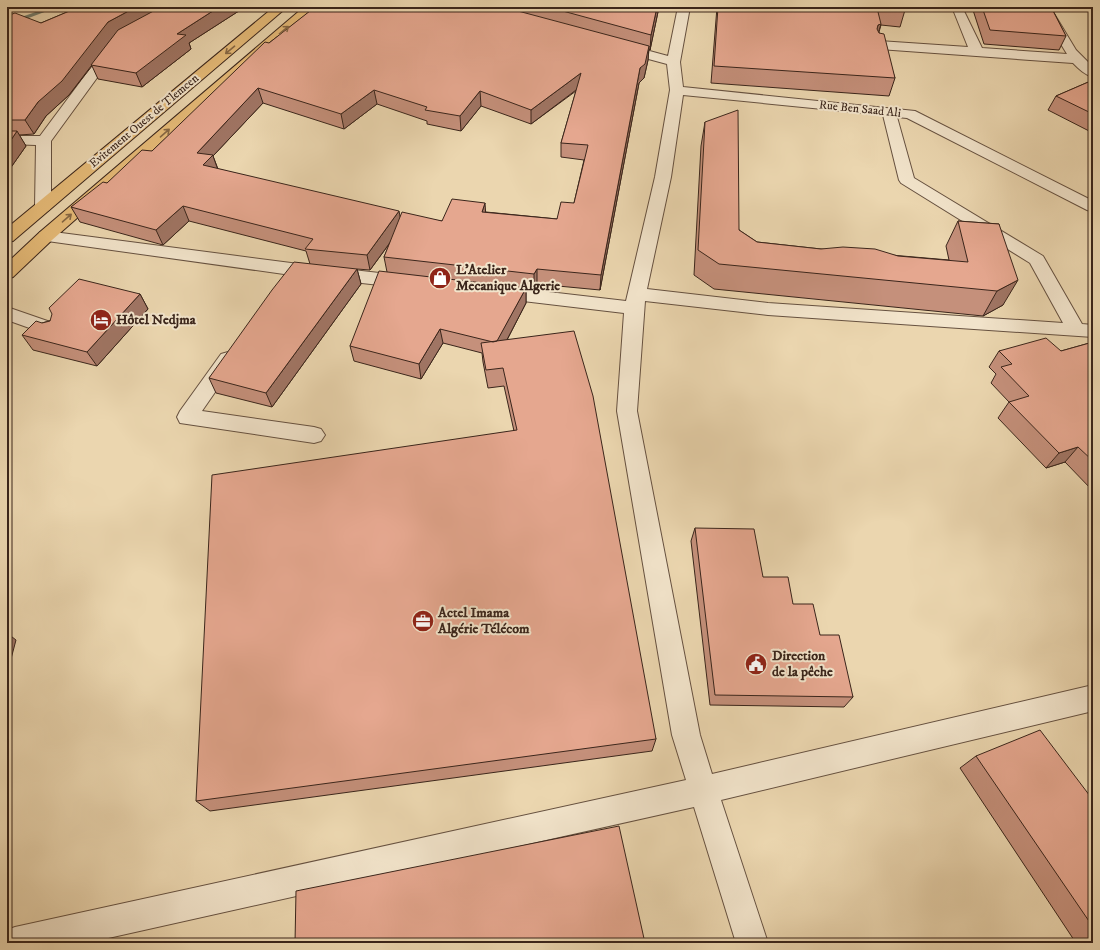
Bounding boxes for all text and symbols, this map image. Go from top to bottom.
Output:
one-way arrow [279,25,290,34]
one-way arrow [224,45,235,54]
street label: Evitement Ouest de Tlemcen [86,70,202,171]
street label: Rue Ben Saad Ali [818,97,902,121]
one-way arrow [159,128,170,137]
one-way arrow [61,214,71,223]
place label: L'Atelier Mecanique Algerie [456,261,560,295]
shop icon: L'Atelier Mecanique Algerie [427,265,453,291]
hotel icon: Hôtel Nedjma [88,307,114,333]
place label: Hôtel Nedjma [116,311,197,329]
place label: Actel Imama Algérie Télécom [437,604,530,638]
office icon: Actel Imama Algérie Télécom [410,608,436,634]
place label: Direction de la pêche [772,647,833,681]
public building icon: Direction de la pêche [743,651,769,677]

